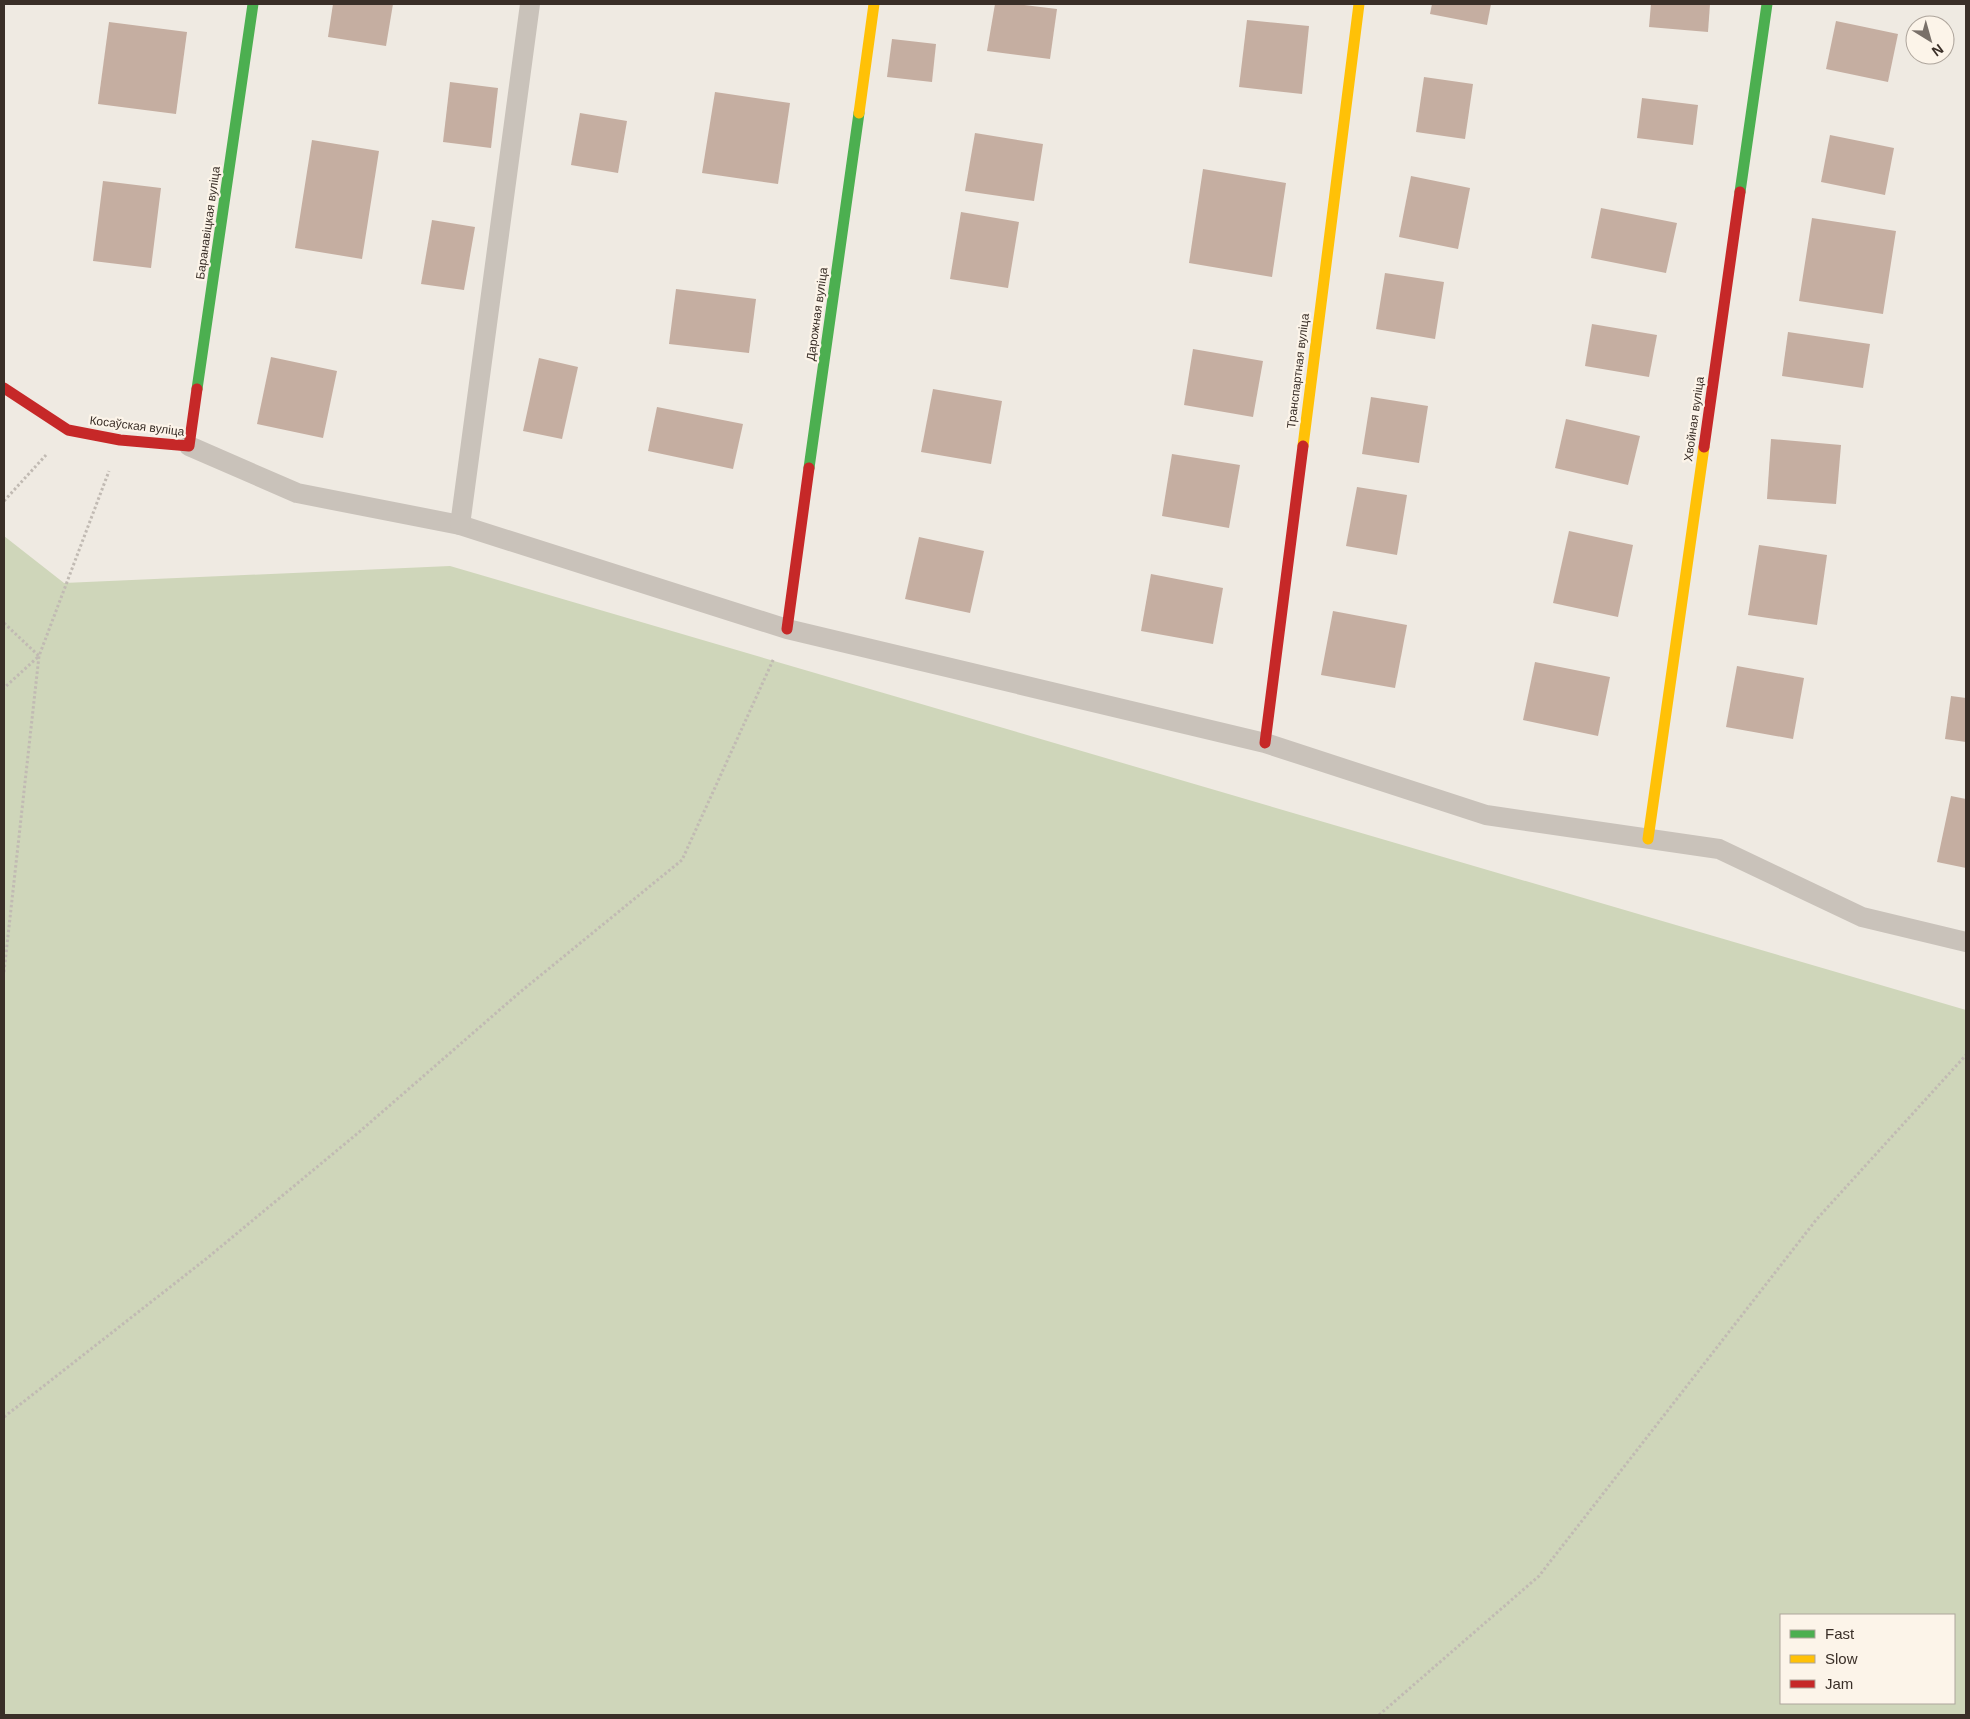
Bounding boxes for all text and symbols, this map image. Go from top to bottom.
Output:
north arrow [1905,15,1955,65]
text: N [1929,41,1947,60]
street label: Баранавіцкая вуліца [193,165,223,281]
street label: Дарожная вуліца [804,266,831,362]
street label: Транспартная вуліца [1284,312,1312,429]
street label: Хвойная вуліца [1681,375,1707,462]
street label: Косаўская вуліца [89,413,186,439]
legend [1780,1614,1955,1704]
text: Fast [1825,1625,1855,1642]
text: Slow [1825,1650,1858,1667]
text: Jam [1825,1675,1853,1692]

